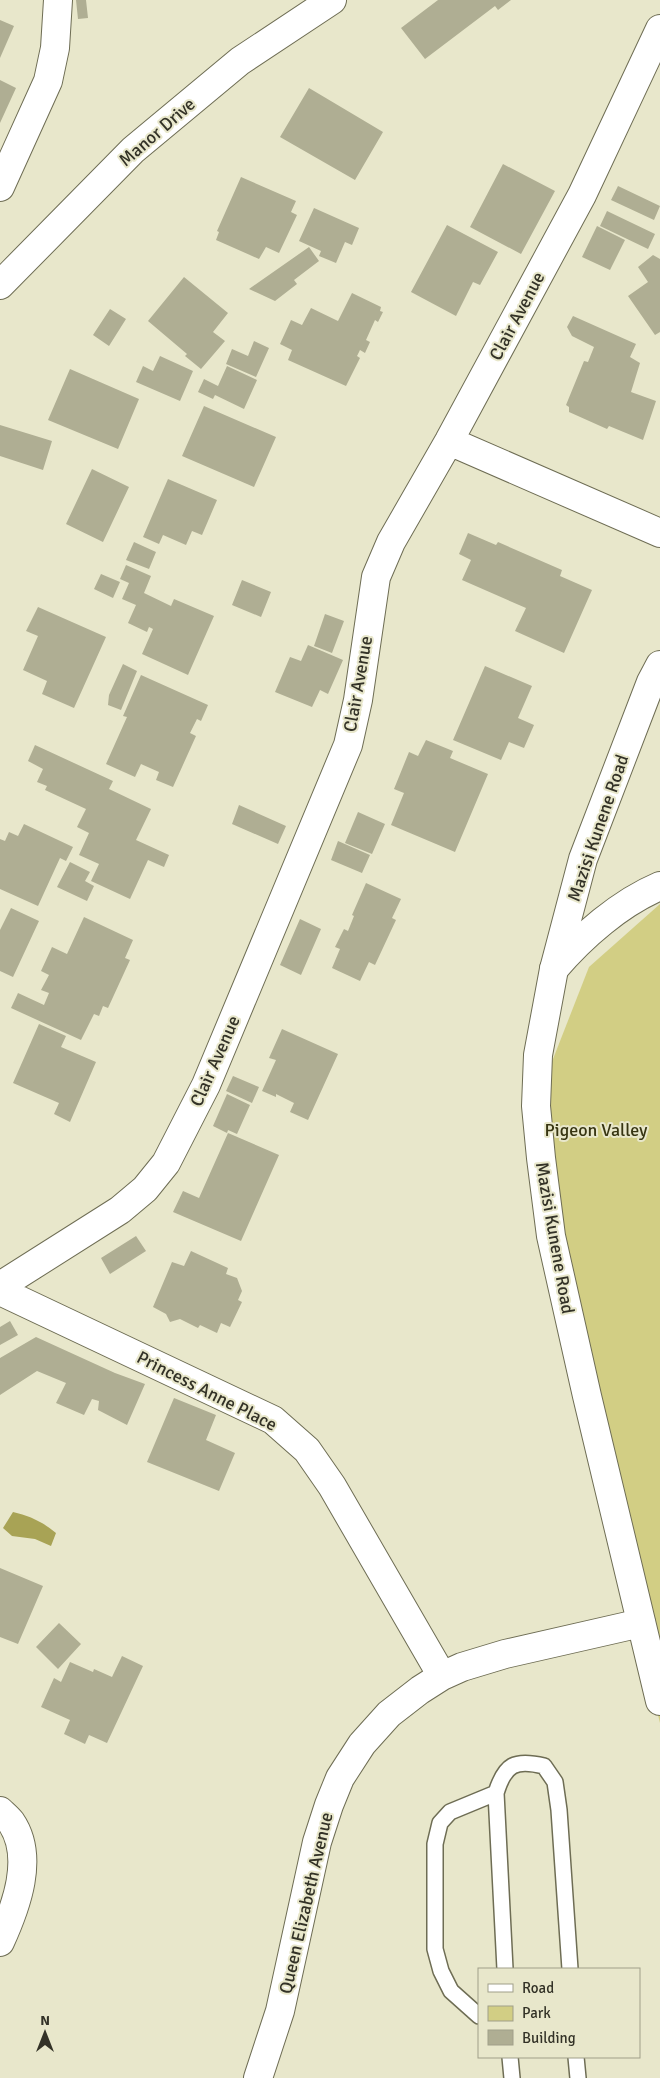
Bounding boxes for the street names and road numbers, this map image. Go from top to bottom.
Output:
street label: Manor Drive [114,93,200,171]
street label: Clair Avenue [484,268,550,364]
street label: Clair Avenue [339,634,377,734]
street label: Mazisi Kunene Road [563,752,633,904]
street label: Clair Avenue [185,1012,245,1110]
street label: Mazisi Kunene Road [531,1160,579,1316]
street label: Princess Anne Place [133,1346,281,1436]
street label: Queen Elizabeth Avenue [274,1810,338,1996]

